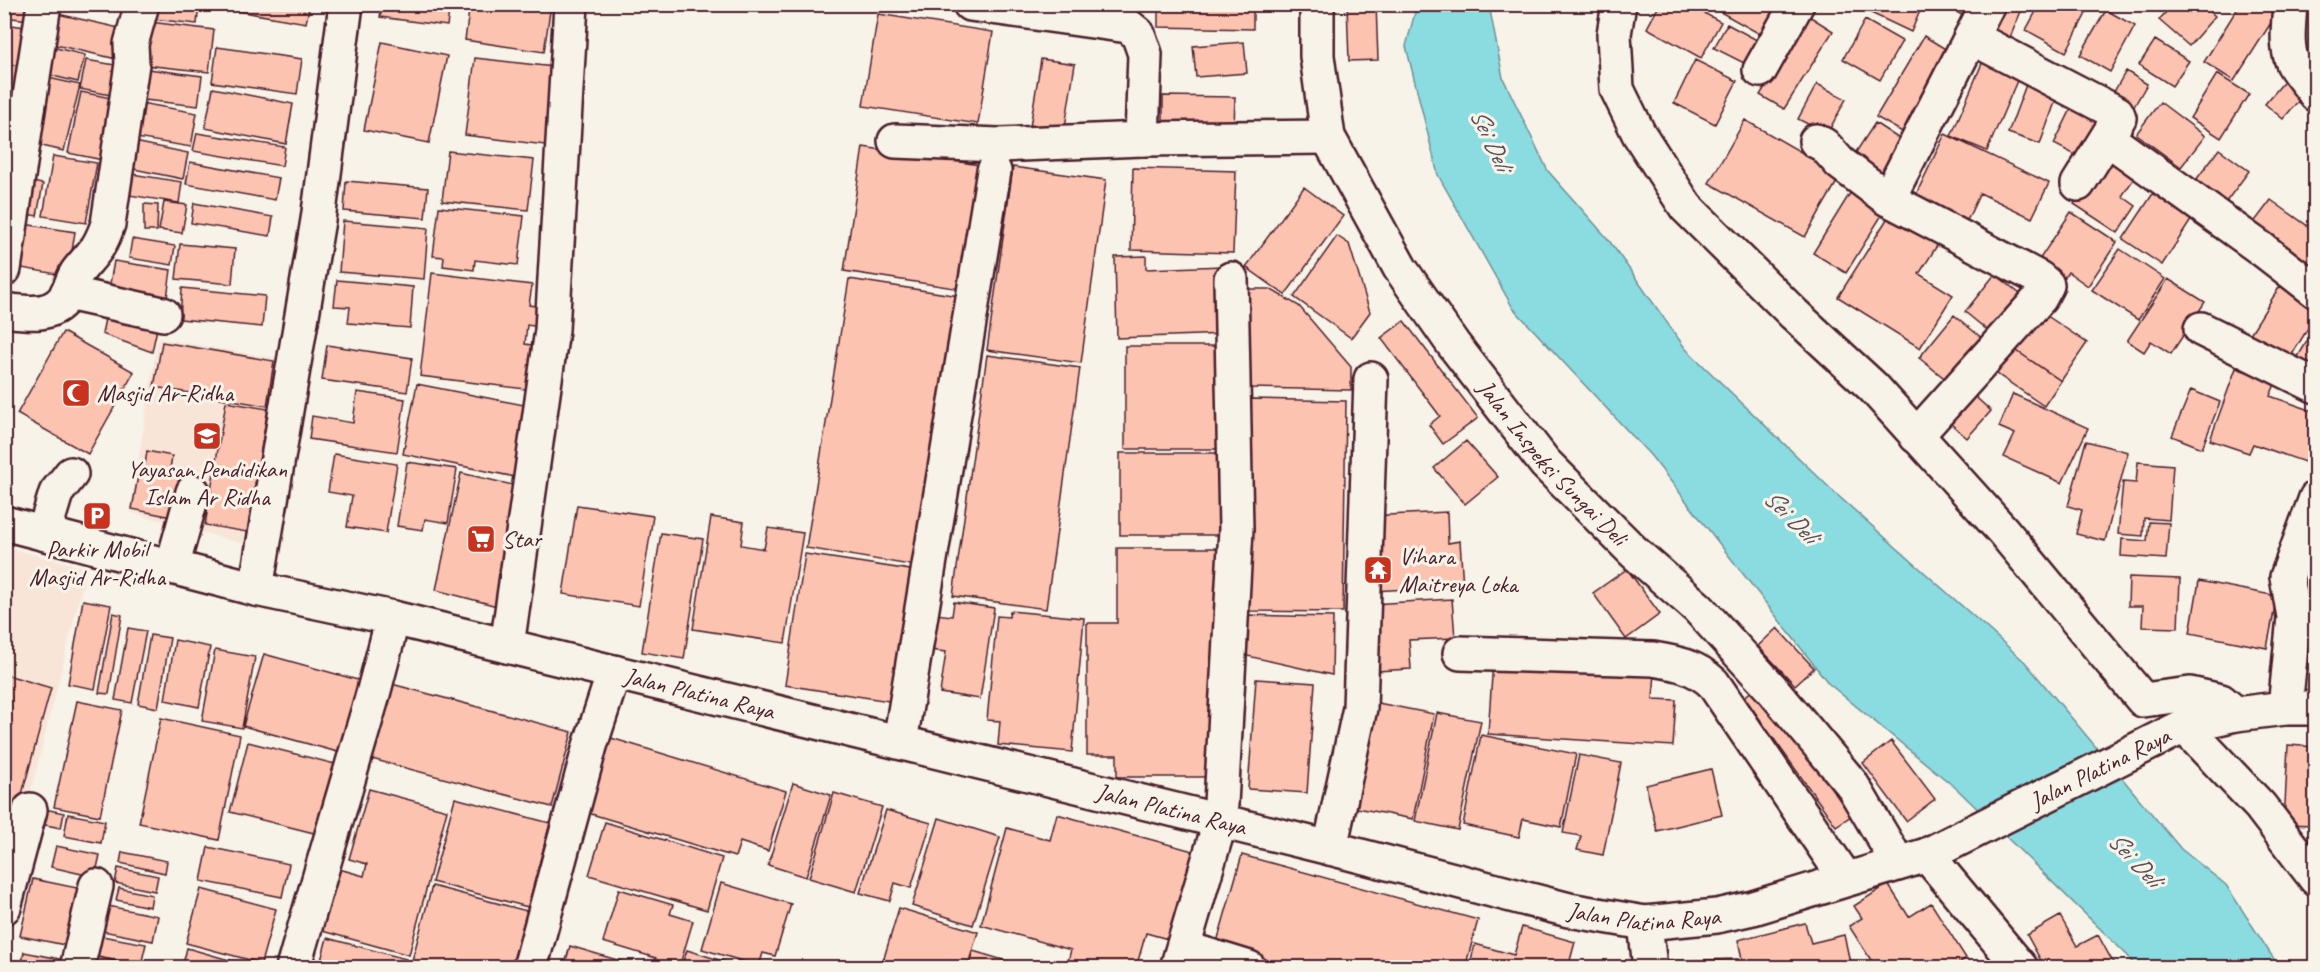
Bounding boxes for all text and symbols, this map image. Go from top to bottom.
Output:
water label: Sei Deli [1462,103,1522,181]
street label: Jalan Inspeksi Sungai Deli [1471,373,1636,554]
mosque icon: Masjid Ar-Ridha [60,377,92,409]
place label: Masjid Ar-Ridha [97,378,235,408]
school or university icon: Yayasan Pendidikan Islam Ar Ridha [191,420,223,452]
place label: Yayasan Pendidikan Islam Ar Ridha [127,454,287,512]
water label: Sei Deli [1757,482,1830,555]
parking icon: Parkir Mobil Masjid Ar-Ridha [81,500,113,532]
supermarket icon: Star [465,523,497,555]
place label: Star [502,524,544,554]
place label: Parkir Mobil Masjid Ar-Ridha [29,534,166,592]
place label: Vihara Maitreya Loka [1399,541,1520,599]
temple icon: Vihara Maitreya Loka [1362,554,1394,586]
street label: Jalan Platina Raya [620,660,779,726]
street label: Jalan Platina Raya [2024,720,2176,816]
street label: Jalan Platina Raya [1092,776,1251,842]
water label: Sei Deli [2101,824,2173,898]
street label: Jalan Platina Raya [1565,895,1723,939]

